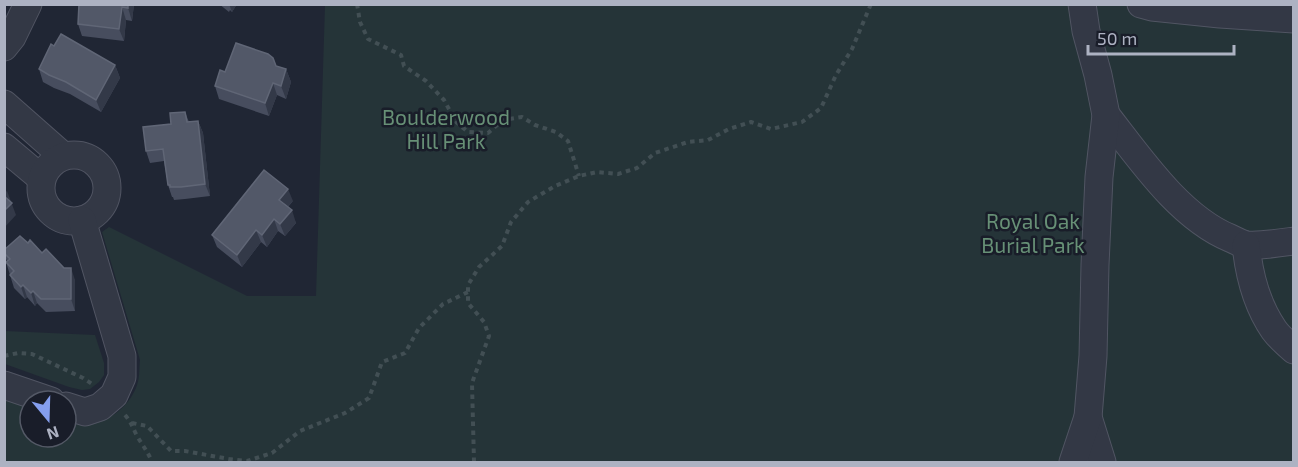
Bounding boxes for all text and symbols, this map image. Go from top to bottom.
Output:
scale bar [1088,18,1234,56]
text: 50 m [1097,27,1137,49]
park label: Boulderwood Hill Park [382,104,510,153]
park label: Royal Oak Burial Park [981,208,1085,257]
north arrow [18,389,78,449]
text: N [44,423,62,445]

